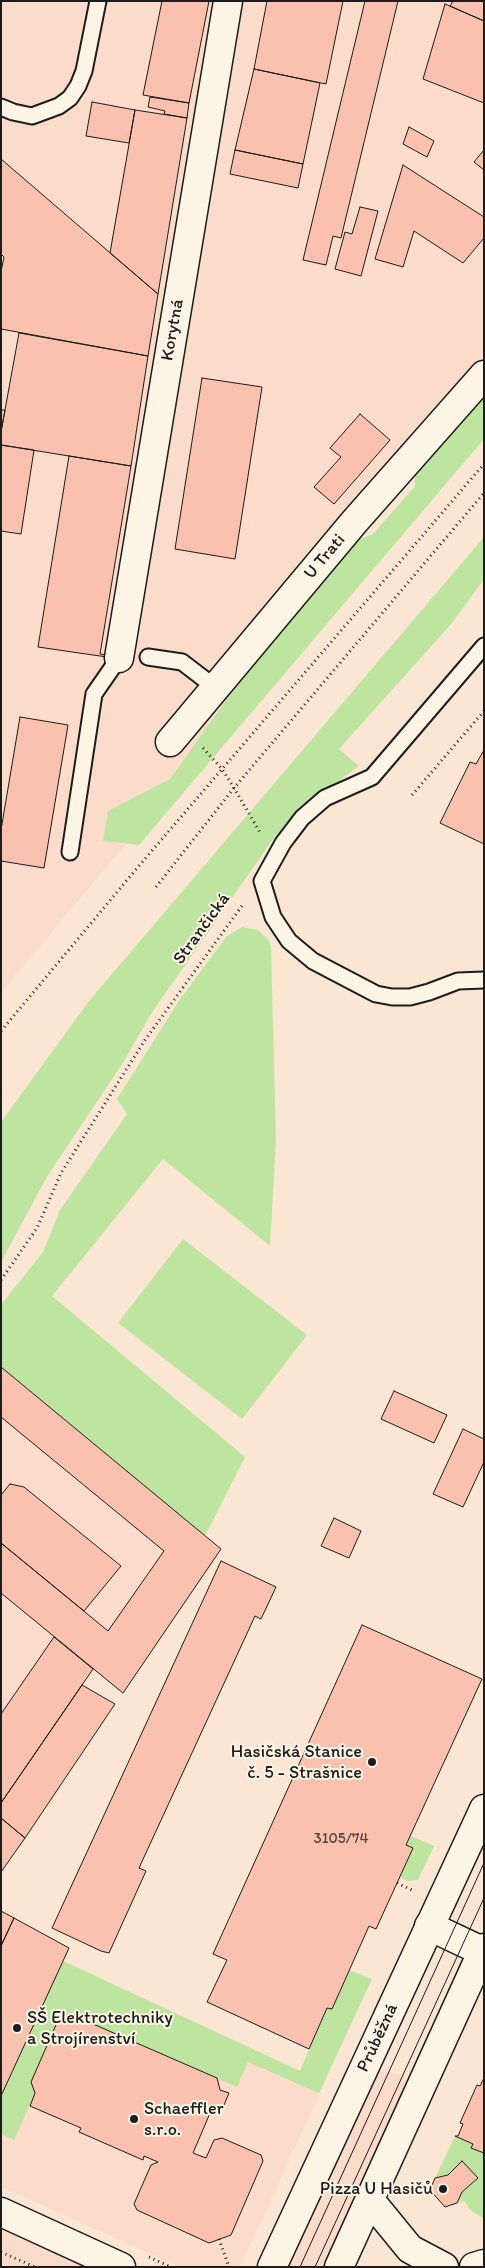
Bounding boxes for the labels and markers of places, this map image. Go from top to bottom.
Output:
place label: Hasičská Stanice č. 5 - Strašnice [231,1741,362,1784]
marker: Hasičská Stanice č. 5 - Strašnice [366,1756,378,1768]
place label: SŠ Elektrotechniky a Strojírenství [27,2007,173,2050]
marker: SŠ Elektrotechniky a Strojírenství [11,2022,23,2034]
place label: Schaeffler s.r.o. [144,2098,224,2140]
marker: Schaeffler s.r.o. [128,2113,140,2125]
place label: Pizza U Hasičů [320,2178,433,2200]
marker: Pizza U Hasičů [437,2183,449,2195]

